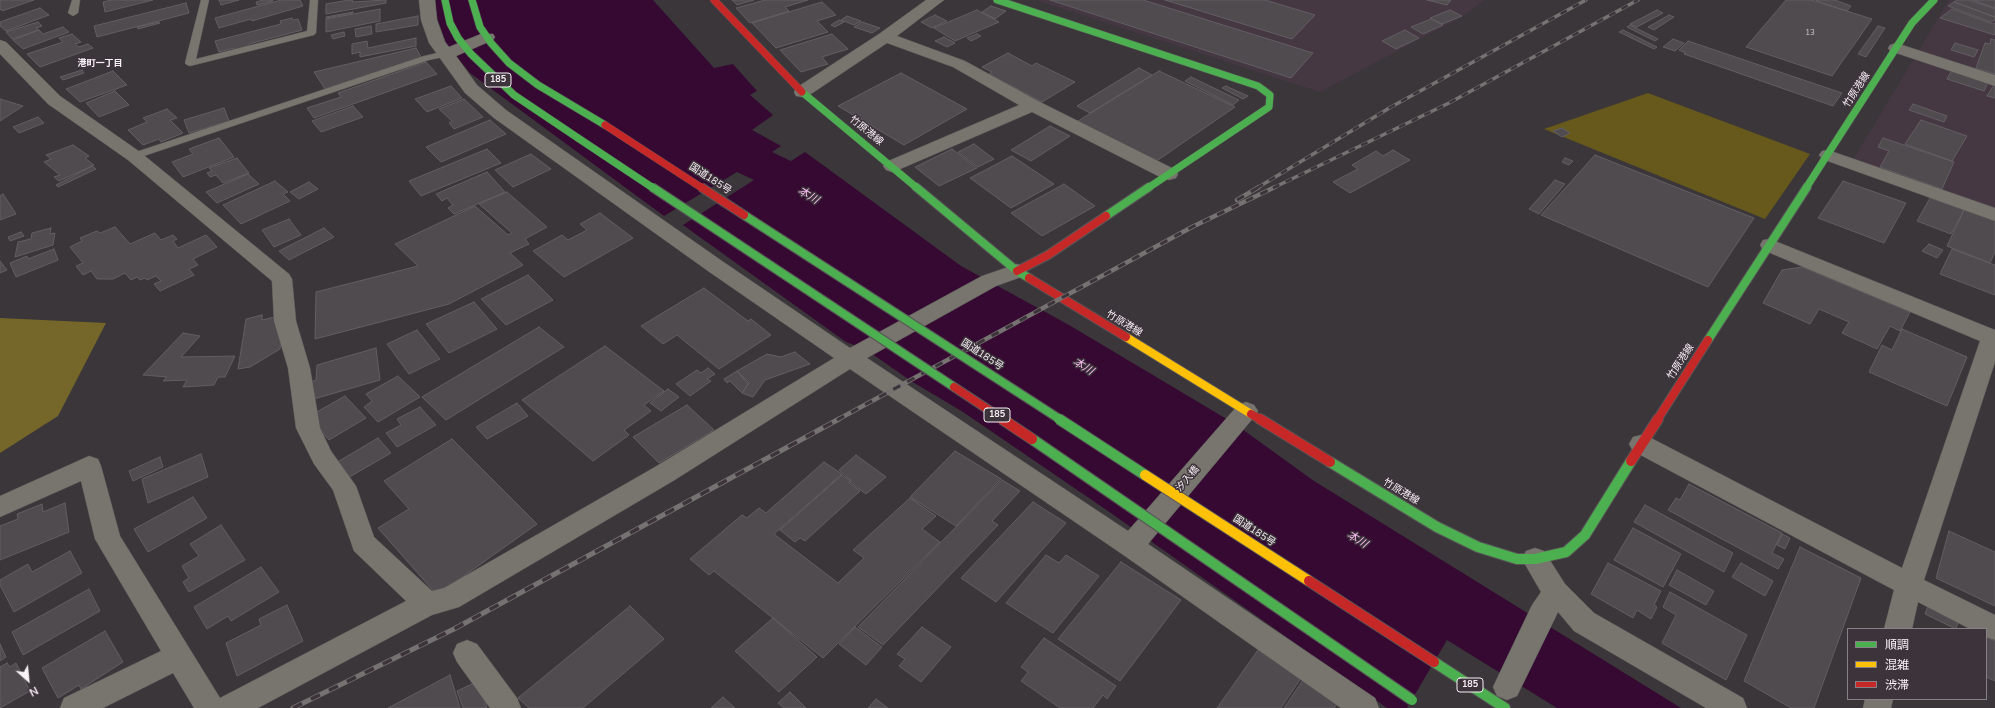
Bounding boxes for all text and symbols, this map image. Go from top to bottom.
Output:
house number: 13 [1805,28,1815,38]
district label: 港町一丁目 [78,59,122,69]
street label: 竹原港線 [1841,70,1873,110]
road number: 185 [485,73,511,87]
street label: 竹原港線 [847,114,885,148]
street label: 国道185号 [687,161,733,197]
water label: 本川 [795,185,821,207]
street label: 竹原港線 [1104,309,1144,339]
street label: 国道185号 [959,337,1005,373]
street label: 竹原港線 [1665,342,1697,382]
water label: 本川 [1070,356,1096,378]
road number: 185 [984,408,1010,422]
street label: 汐入橋 [1174,464,1202,494]
street label: 竹原港線 [1381,477,1421,507]
street label: 国道185号 [1231,513,1277,549]
water label: 本川 [1344,529,1370,551]
legend [1847,628,1987,700]
text: 順調 [1885,637,1909,653]
text: 混雑 [1885,657,1909,673]
north arrow [8,660,48,700]
text: 渋滞 [1885,677,1909,693]
road number: 185 [1457,678,1483,692]
text: N [27,683,41,700]

